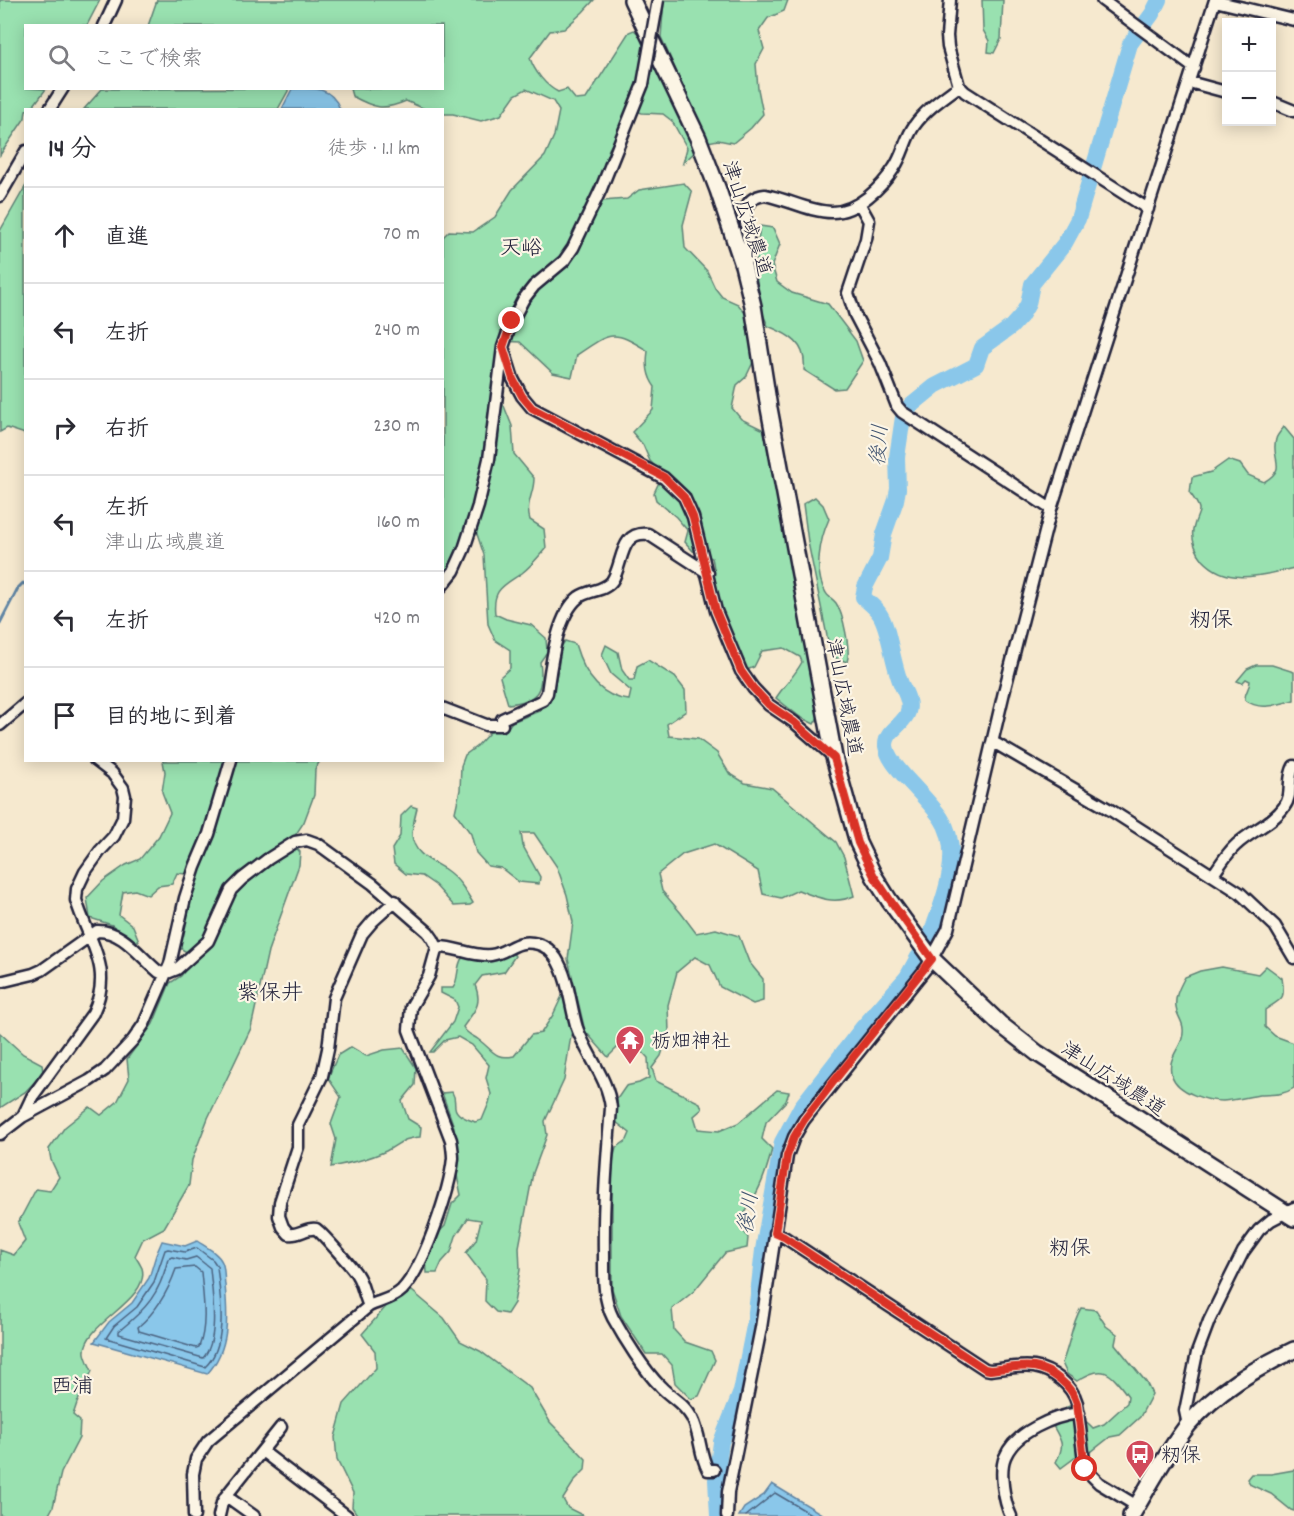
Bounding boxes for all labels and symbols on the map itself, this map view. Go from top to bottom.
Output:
street label: 津山広域農道 [713,158,777,280]
district label: 天峪 [500,235,542,265]
route end [498,307,524,333]
water label: 後川 [864,423,898,467]
district label: 籾保 [1189,606,1233,637]
street label: 津山広域農道 [817,636,867,759]
district label: 紫保井 [237,979,303,1010]
temple icon: 栃畑神社 [614,1024,646,1066]
place label: 栃畑神社 [651,1029,731,1057]
street label: 津山広域農道 [1054,1036,1170,1125]
water label: 後川 [732,1190,768,1237]
district label: 籾保 [1049,1235,1091,1265]
district label: 西浦 [51,1373,93,1403]
bus stop icon: 籾保 [1124,1438,1156,1480]
place label: 籾保 [1161,1443,1201,1471]
route start [1071,1455,1097,1481]

